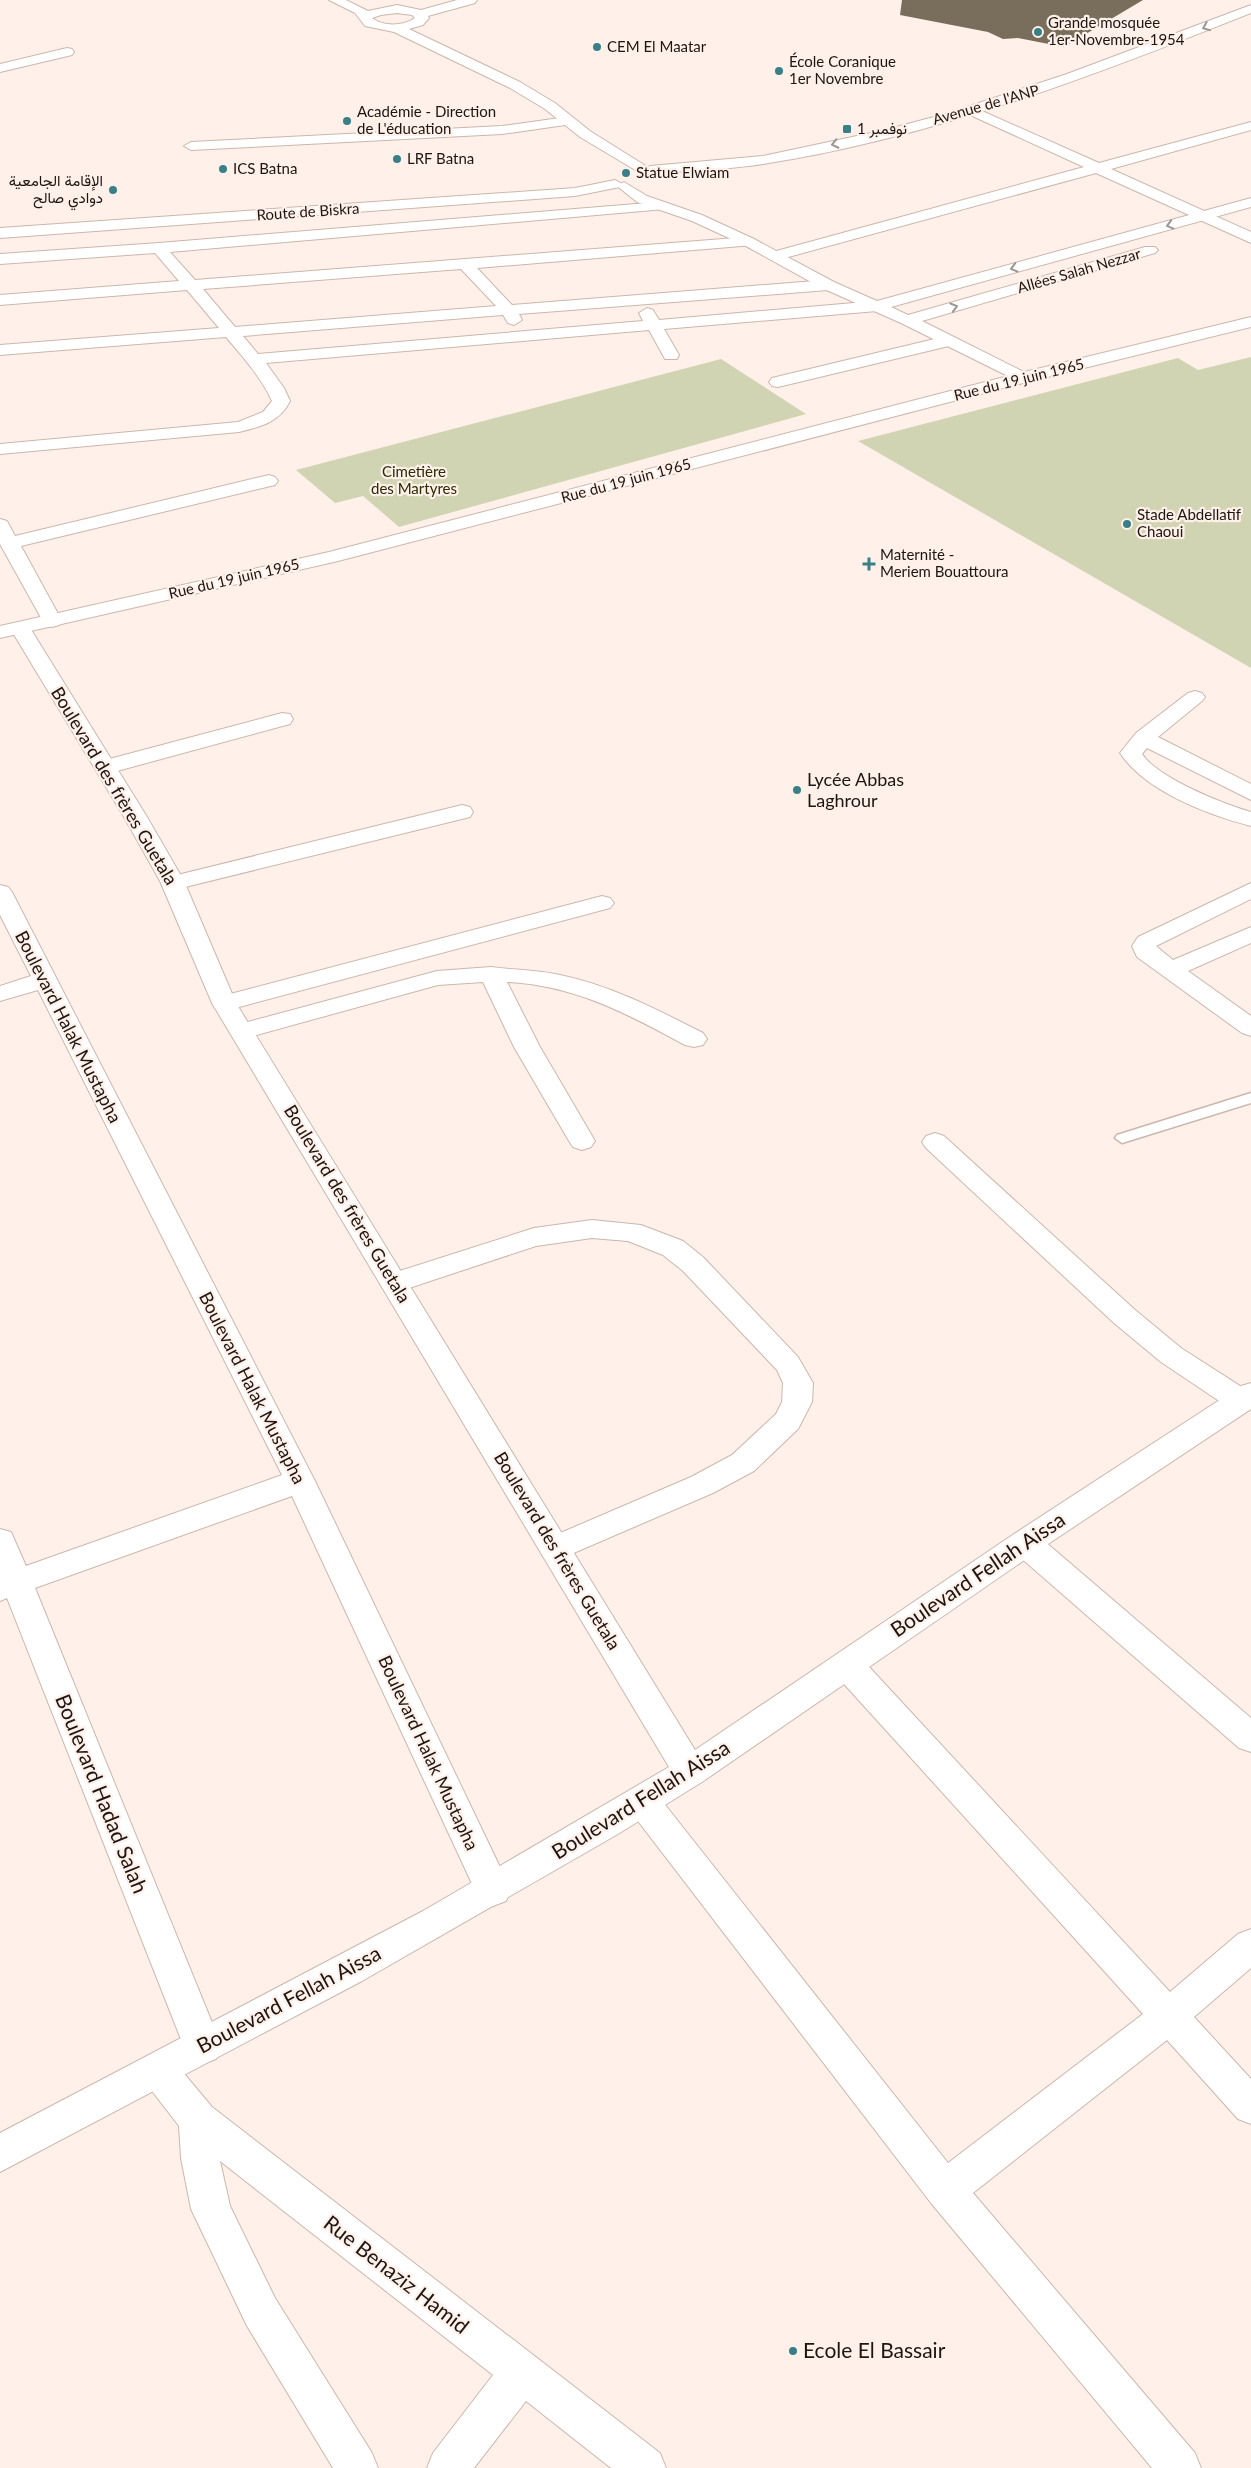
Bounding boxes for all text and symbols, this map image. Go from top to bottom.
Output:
place label: Grande mosquée 1er-Novembre-1954 [1048,13,1185,48]
one-way arrow [1202,21,1211,31]
marker: Grande mosquée 1er-Novembre-1954 [1032,26,1044,38]
place label: CEM El Maatar [607,37,707,55]
marker: CEM El Maatar [591,41,603,53]
place label: École Coranique 1er Novembre [789,52,896,87]
marker: École Coranique 1er Novembre [773,65,785,77]
street label: Avenue de l'ANP [930,80,1041,128]
place label: Académie - Direction de L'éducation [357,102,496,137]
marker: Académie - Direction de L'éducation [341,115,353,127]
place label: 1 نوفمبر [857,119,907,138]
marker: 1 نوفمبر [841,123,853,135]
one-way arrow [830,139,839,149]
place label: LRF Batna [407,149,474,167]
marker: LRF Batna [391,153,403,165]
place label: ICS Batna [233,159,297,177]
marker: ICS Batna [217,163,229,175]
place label: Statue Elwiam [636,163,729,181]
marker: Statue Elwiam [620,167,632,179]
place label: الإقامة الجامعية دوادي صالح [9,171,103,211]
marker: الإقامة الجامعية دوادي صالح [107,184,119,196]
street label: Route de Biskra [256,198,360,224]
one-way arrow [1166,219,1175,230]
street label: Allées Salah Nezzar [1015,244,1143,296]
one-way arrow [1010,263,1018,273]
one-way arrow [949,302,957,312]
street label: Rue du 19 juin 1965 [952,354,1086,404]
street label: Rue du 19 juin 1965 [559,454,693,506]
park label: Cimetière des Martyres [371,462,457,497]
place label: Stade Abdellatif Chaoui [1137,505,1242,540]
marker: Stade Abdellatif Chaoui [1121,518,1133,530]
place label: Maternité - Meriem Bouattoura [880,545,1008,580]
street label: Rue du 19 juin 1965 [167,554,301,602]
marker: Maternité - Meriem Bouattoura [862,557,876,571]
street label: Boulevard des frères Guetala [47,682,183,889]
place label: Lycée Abbas Laghrour [807,768,904,811]
marker: Lycée Abbas Laghrour [791,784,803,796]
street label: Boulevard Halak Mustapha [11,927,127,1126]
street label: Boulevard des frères Guetala [280,1100,416,1307]
street label: Boulevard Halak Mustapha [195,1288,311,1487]
street label: Boulevard des frères Guetala [490,1447,626,1654]
street label: Boulevard Fellah Aissa [885,1506,1069,1641]
street label: Boulevard Halak Mustapha [374,1652,484,1854]
street label: Boulevard Hadad Salah [51,1690,154,1897]
street label: Boulevard Fellah Aissa [547,1734,734,1864]
street label: Boulevard Fellah Aissa [192,1940,385,2058]
street label: Rue Benaziz Hamid [319,2209,474,2338]
place label: Ecole El Bassair [803,2337,946,2362]
marker: Ecole El Bassair [787,2345,799,2357]

